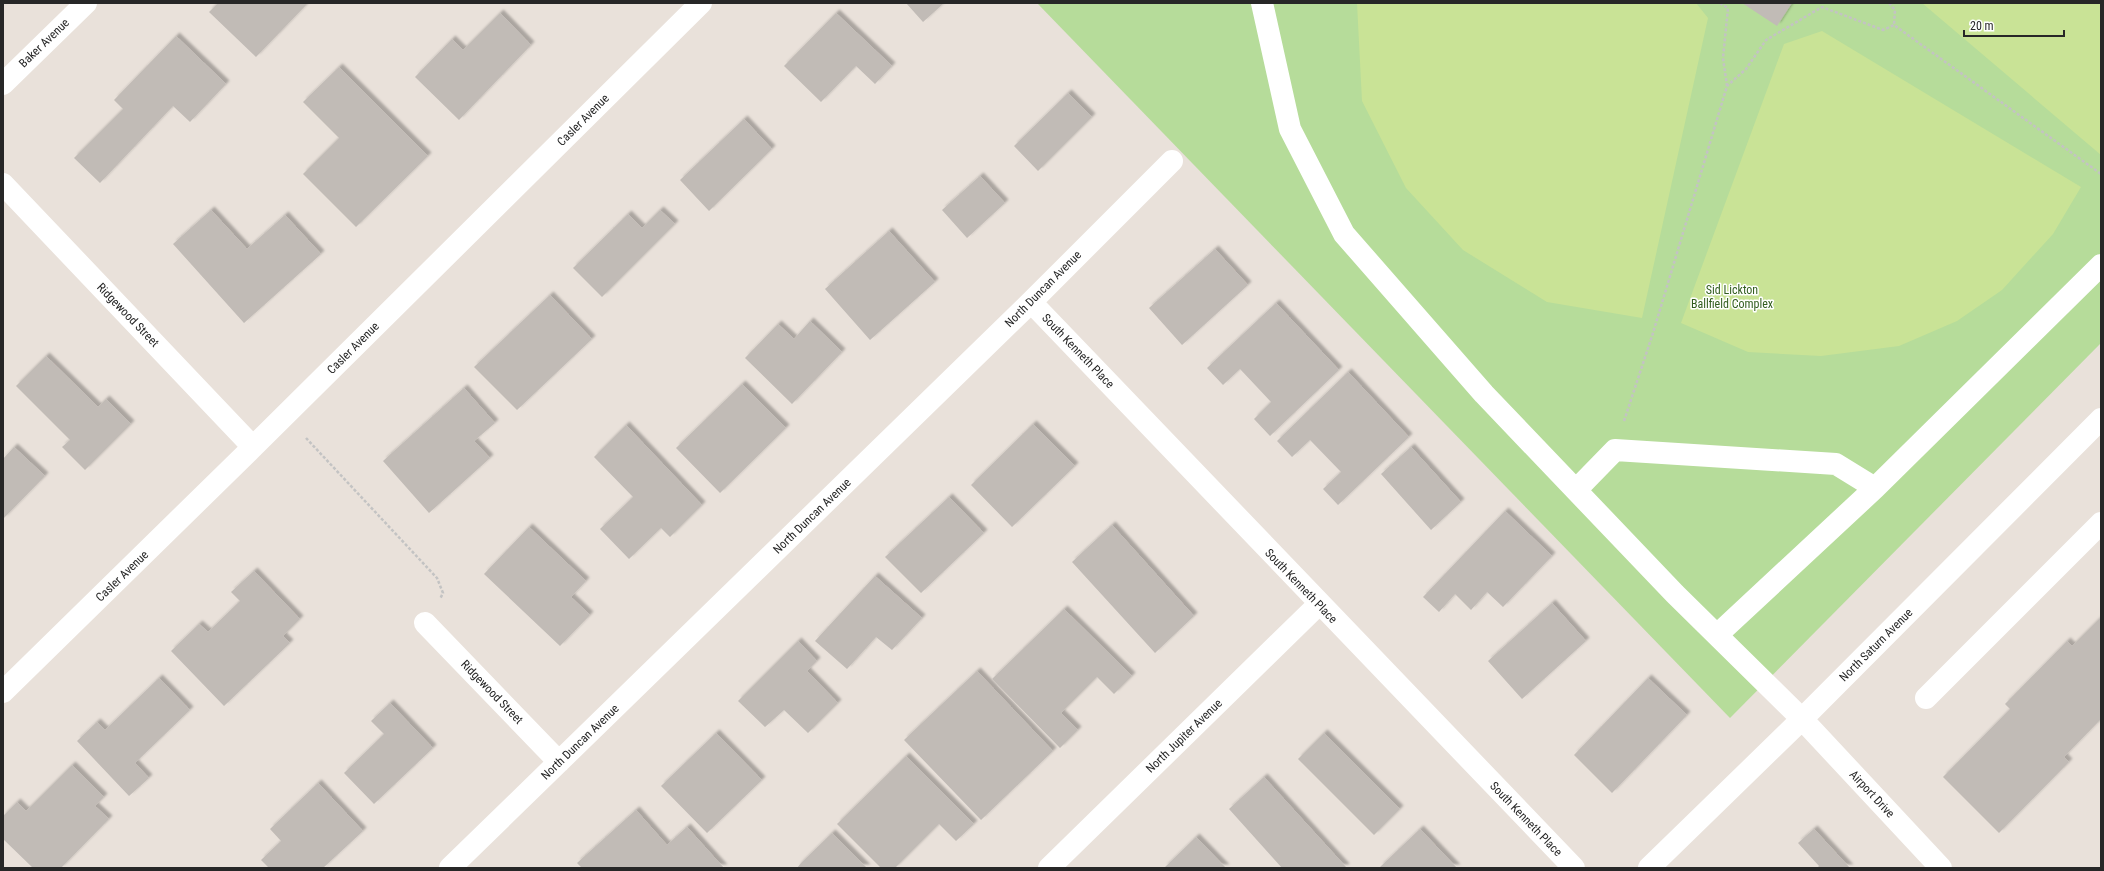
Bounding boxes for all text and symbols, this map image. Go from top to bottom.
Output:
scale bar [1964,12,2064,38]
street label: Baker Avenue [16,15,72,70]
text: 20 m [1970,19,1994,33]
street label: Casler Avenue [554,91,612,149]
street label: North Duncan Avenue [1002,248,1084,330]
street label: Ridgewood Street [94,280,162,350]
park label: Sid Lickton Ballfield Complex [1691,283,1773,311]
street label: South Kenneth Place [1039,311,1117,391]
street label: Casler Avenue [324,319,382,377]
street label: North Duncan Avenue [770,475,854,557]
street label: South Kenneth Place [1262,546,1340,626]
street label: Casler Avenue [93,547,151,604]
street label: North Saturn Avenue [1837,605,1916,684]
street label: Ridgewood Street [458,657,526,727]
street label: North Jupiter Avenue [1143,696,1225,776]
street label: North Duncan Avenue [538,701,622,783]
street label: Airport Drive [1847,767,1898,821]
street label: South Kenneth Place [1487,779,1565,859]

